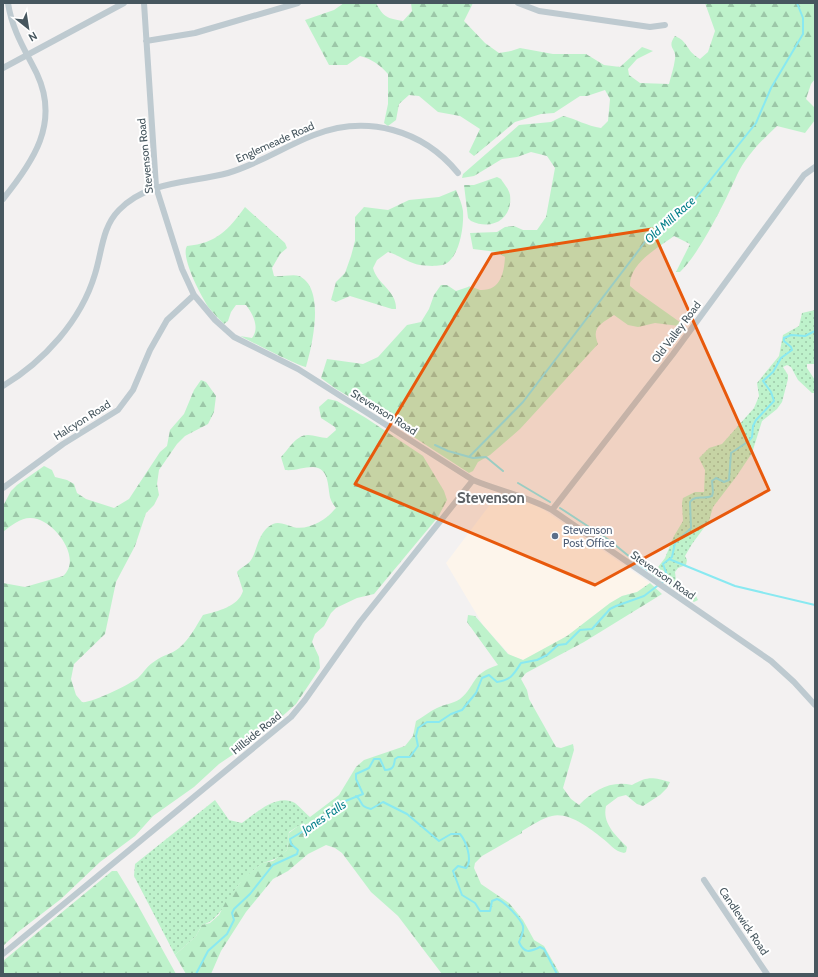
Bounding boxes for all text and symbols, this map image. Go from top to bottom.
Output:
north arrow [8,8,48,48]
text: N [26,29,40,45]
street label: Stevenson Road [134,118,156,194]
street label: Englemeade Road [234,118,316,166]
water label: Old Mill Race [641,193,698,246]
street label: Old Valley Road [648,298,704,366]
street label: Stevenson Road [348,386,420,438]
street label: Halcyon Road [51,397,113,443]
district label: Stevenson [457,489,525,507]
place label: Stevenson Post Office [563,523,615,550]
marker: Stevenson Post Office [550,531,560,541]
street label: Stevenson Road [628,548,698,602]
street label: Hillside Road [228,709,284,757]
water label: Jones Falls [298,796,349,837]
street label: Candlewick Road [716,884,772,958]

